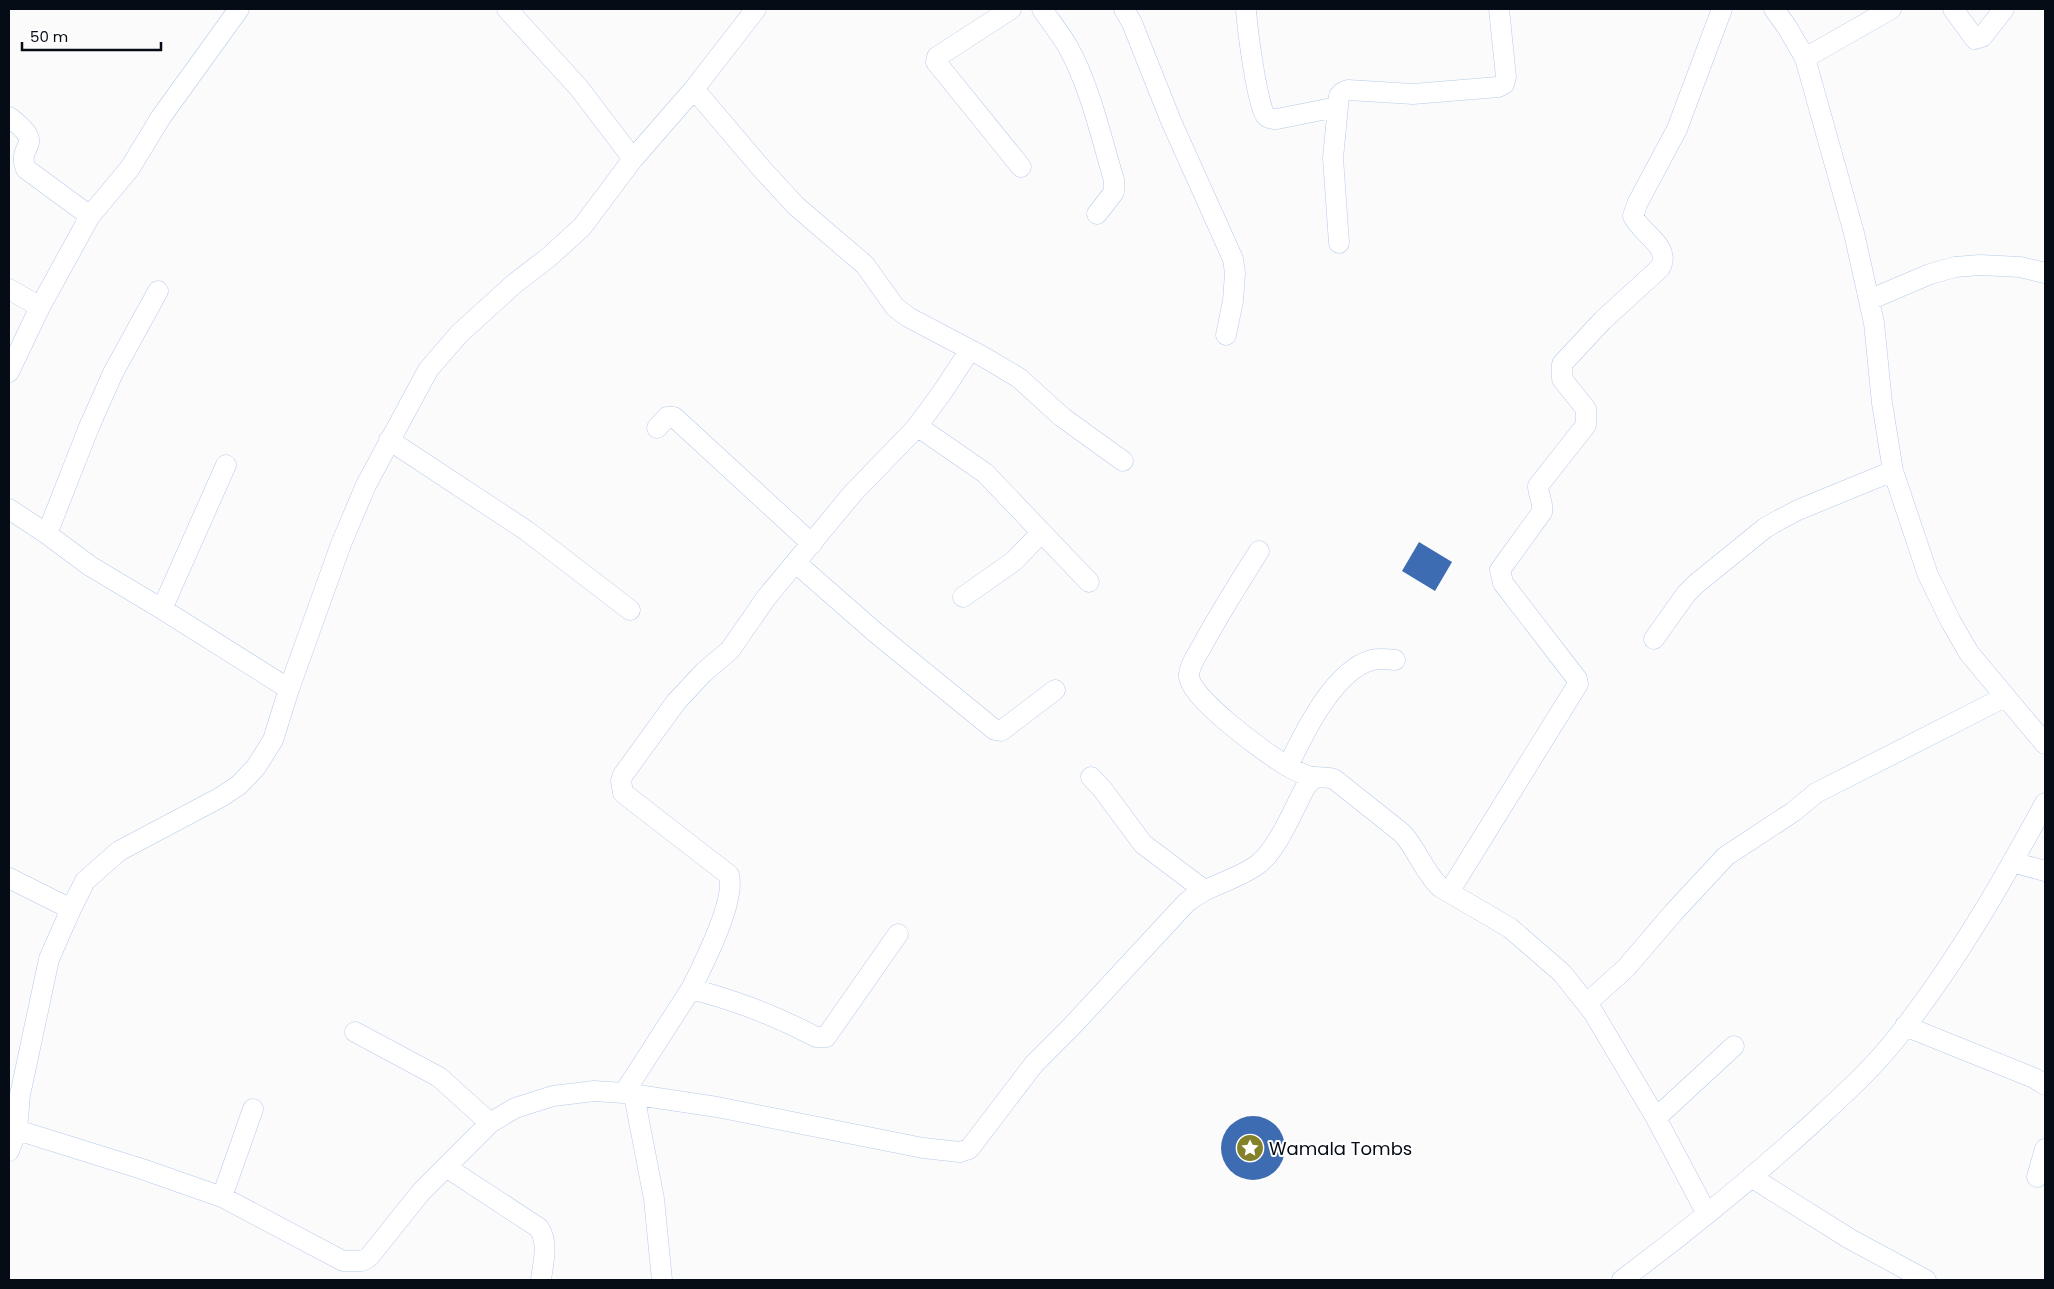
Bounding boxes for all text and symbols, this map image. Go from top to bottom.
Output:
scale bar [22,20,161,52]
text: 50 m [30,26,68,47]
place icon: Wamala Tombs [1235,1133,1265,1163]
place label: Wamala Tombs [1269,1136,1412,1161]

